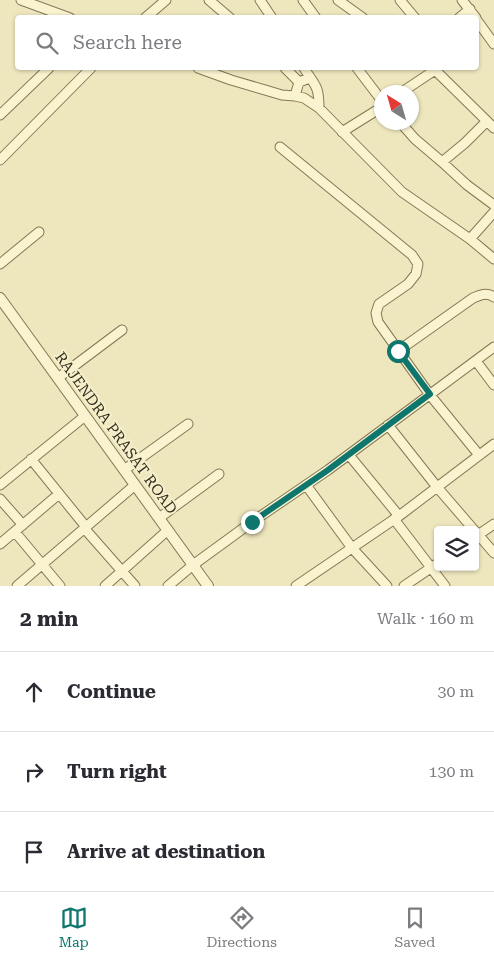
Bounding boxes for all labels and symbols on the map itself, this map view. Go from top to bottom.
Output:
north arrow [374,85,419,130]
route start [387,340,410,363]
street label: RAJENDRA PRASAT ROAD [51,348,181,518]
route end [241,511,264,534]

